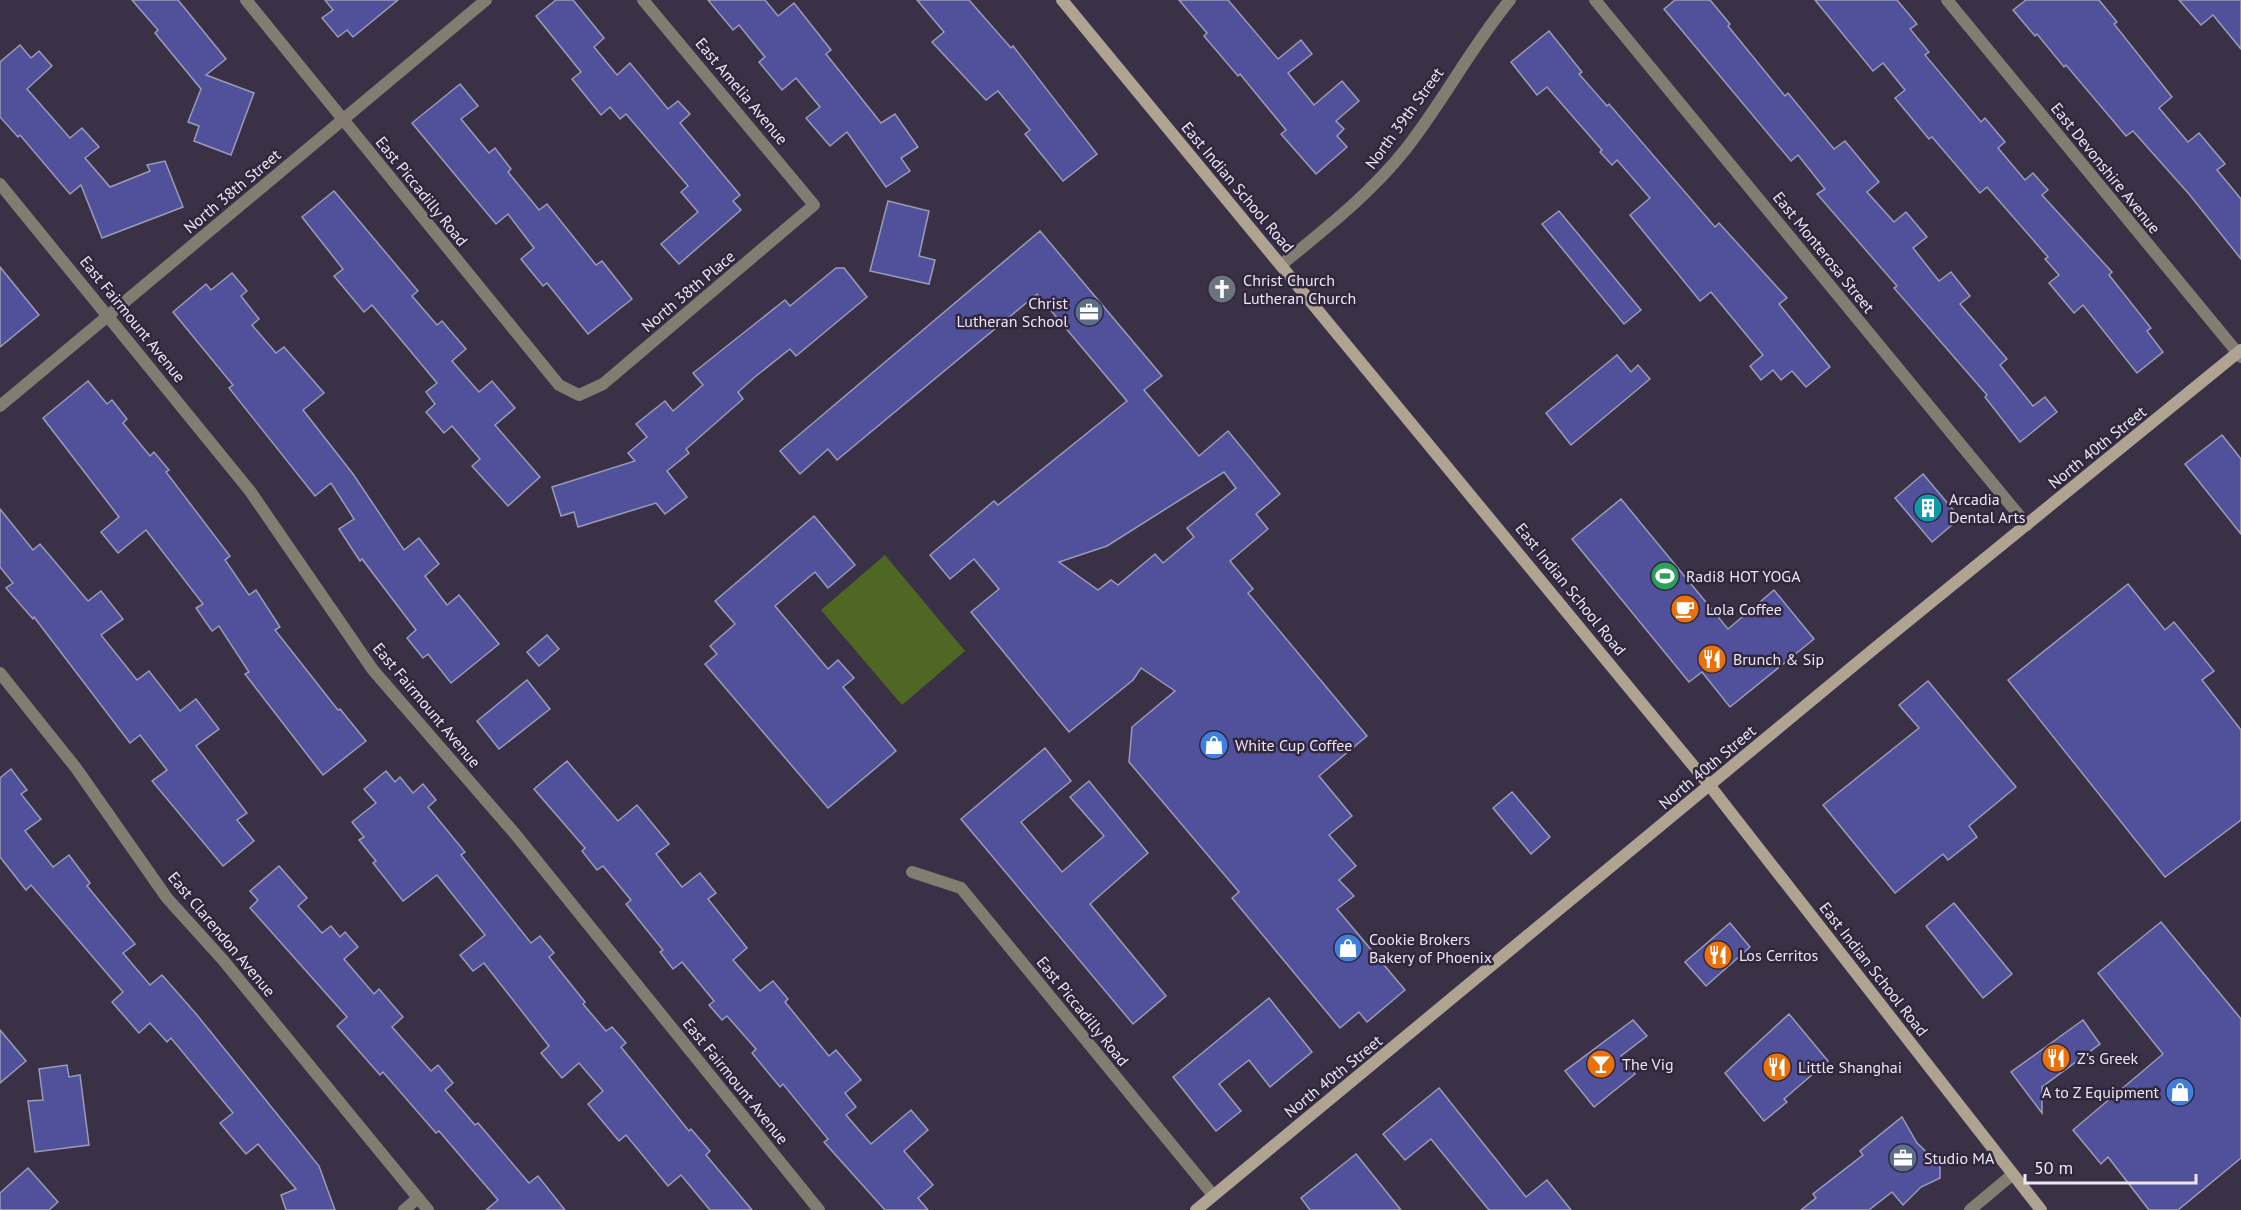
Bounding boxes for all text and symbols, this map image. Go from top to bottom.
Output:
street label: East Amelia Avenue [691,33,793,149]
street label: North 39th Street [1361,63,1448,173]
street label: East Devonshire Avenue [2047,98,2165,238]
street label: East Indian School Road [1177,118,1299,256]
street label: East Piccadilly Road [372,132,472,250]
street label: North 38th Street [179,144,285,237]
street label: East Monterosa Street [1769,187,1879,317]
street label: North 38th Place [637,246,739,336]
street label: East Fairmount Avenue [76,252,190,386]
place label: Christ Church Lutheran Church [1243,270,1356,308]
church icon: Christ Church Lutheran Church [1206,273,1238,305]
place label: Christ Lutheran School [956,293,1069,331]
office icon: Christ Lutheran School [1073,296,1105,328]
street label: North 40th Street [2044,401,2151,493]
place label: Arcadia Dental Arts [1949,489,2026,527]
building icon: Arcadia Dental Arts [1912,492,1944,524]
street label: East Indian School Road [1511,519,1631,659]
sports icon: Radi8 HOT YOGA [1649,560,1681,592]
place label: Radi8 HOT YOGA [1686,566,1801,586]
cafe icon: Lola Coffee [1669,593,1701,625]
place label: Lola Coffee [1706,599,1782,619]
street label: East Fairmount Avenue [369,638,485,772]
restaurant icon: Brunch & Sip [1696,643,1728,675]
place label: Brunch & Sip [1733,649,1824,669]
street label: North 40th Street [1654,720,1760,813]
shop icon: White Cup Coffee [1198,729,1230,761]
place label: White Cup Coffee [1235,735,1352,755]
street label: East Clarendon Avenue [164,868,280,1000]
street label: East Indian School Road [1815,898,1933,1040]
place label: Cookie Brokers Bakery of Phoenix [1369,929,1492,967]
shop icon: Cookie Brokers Bakery of Phoenix [1332,932,1364,964]
restaurant icon: Los Cerritos [1702,939,1734,971]
place label: Los Cerritos [1739,945,1819,965]
street label: East Piccadilly Road [1033,952,1133,1070]
street label: East Fairmount Avenue [679,1014,793,1148]
street label: North 40th Street [1280,1030,1387,1122]
restaurant icon: Z's Greek [2040,1042,2072,1074]
bar icon: The Vig [1585,1048,1617,1080]
place label: Z's Greek [2077,1048,2139,1068]
restaurant icon: Little Shanghai [1761,1051,1793,1083]
place label: The Vig [1622,1054,1674,1074]
place label: Little Shanghai [1798,1057,1902,1077]
shop icon: A to Z Equipment [2164,1076,2196,1108]
place label: A to Z Equipment [2042,1082,2160,1102]
office icon: Studio MA [1887,1142,1919,1174]
scale bar [2025,1147,2196,1185]
place label: Studio MA [1924,1148,1995,1168]
text: 50 m [2034,1156,2073,1179]

